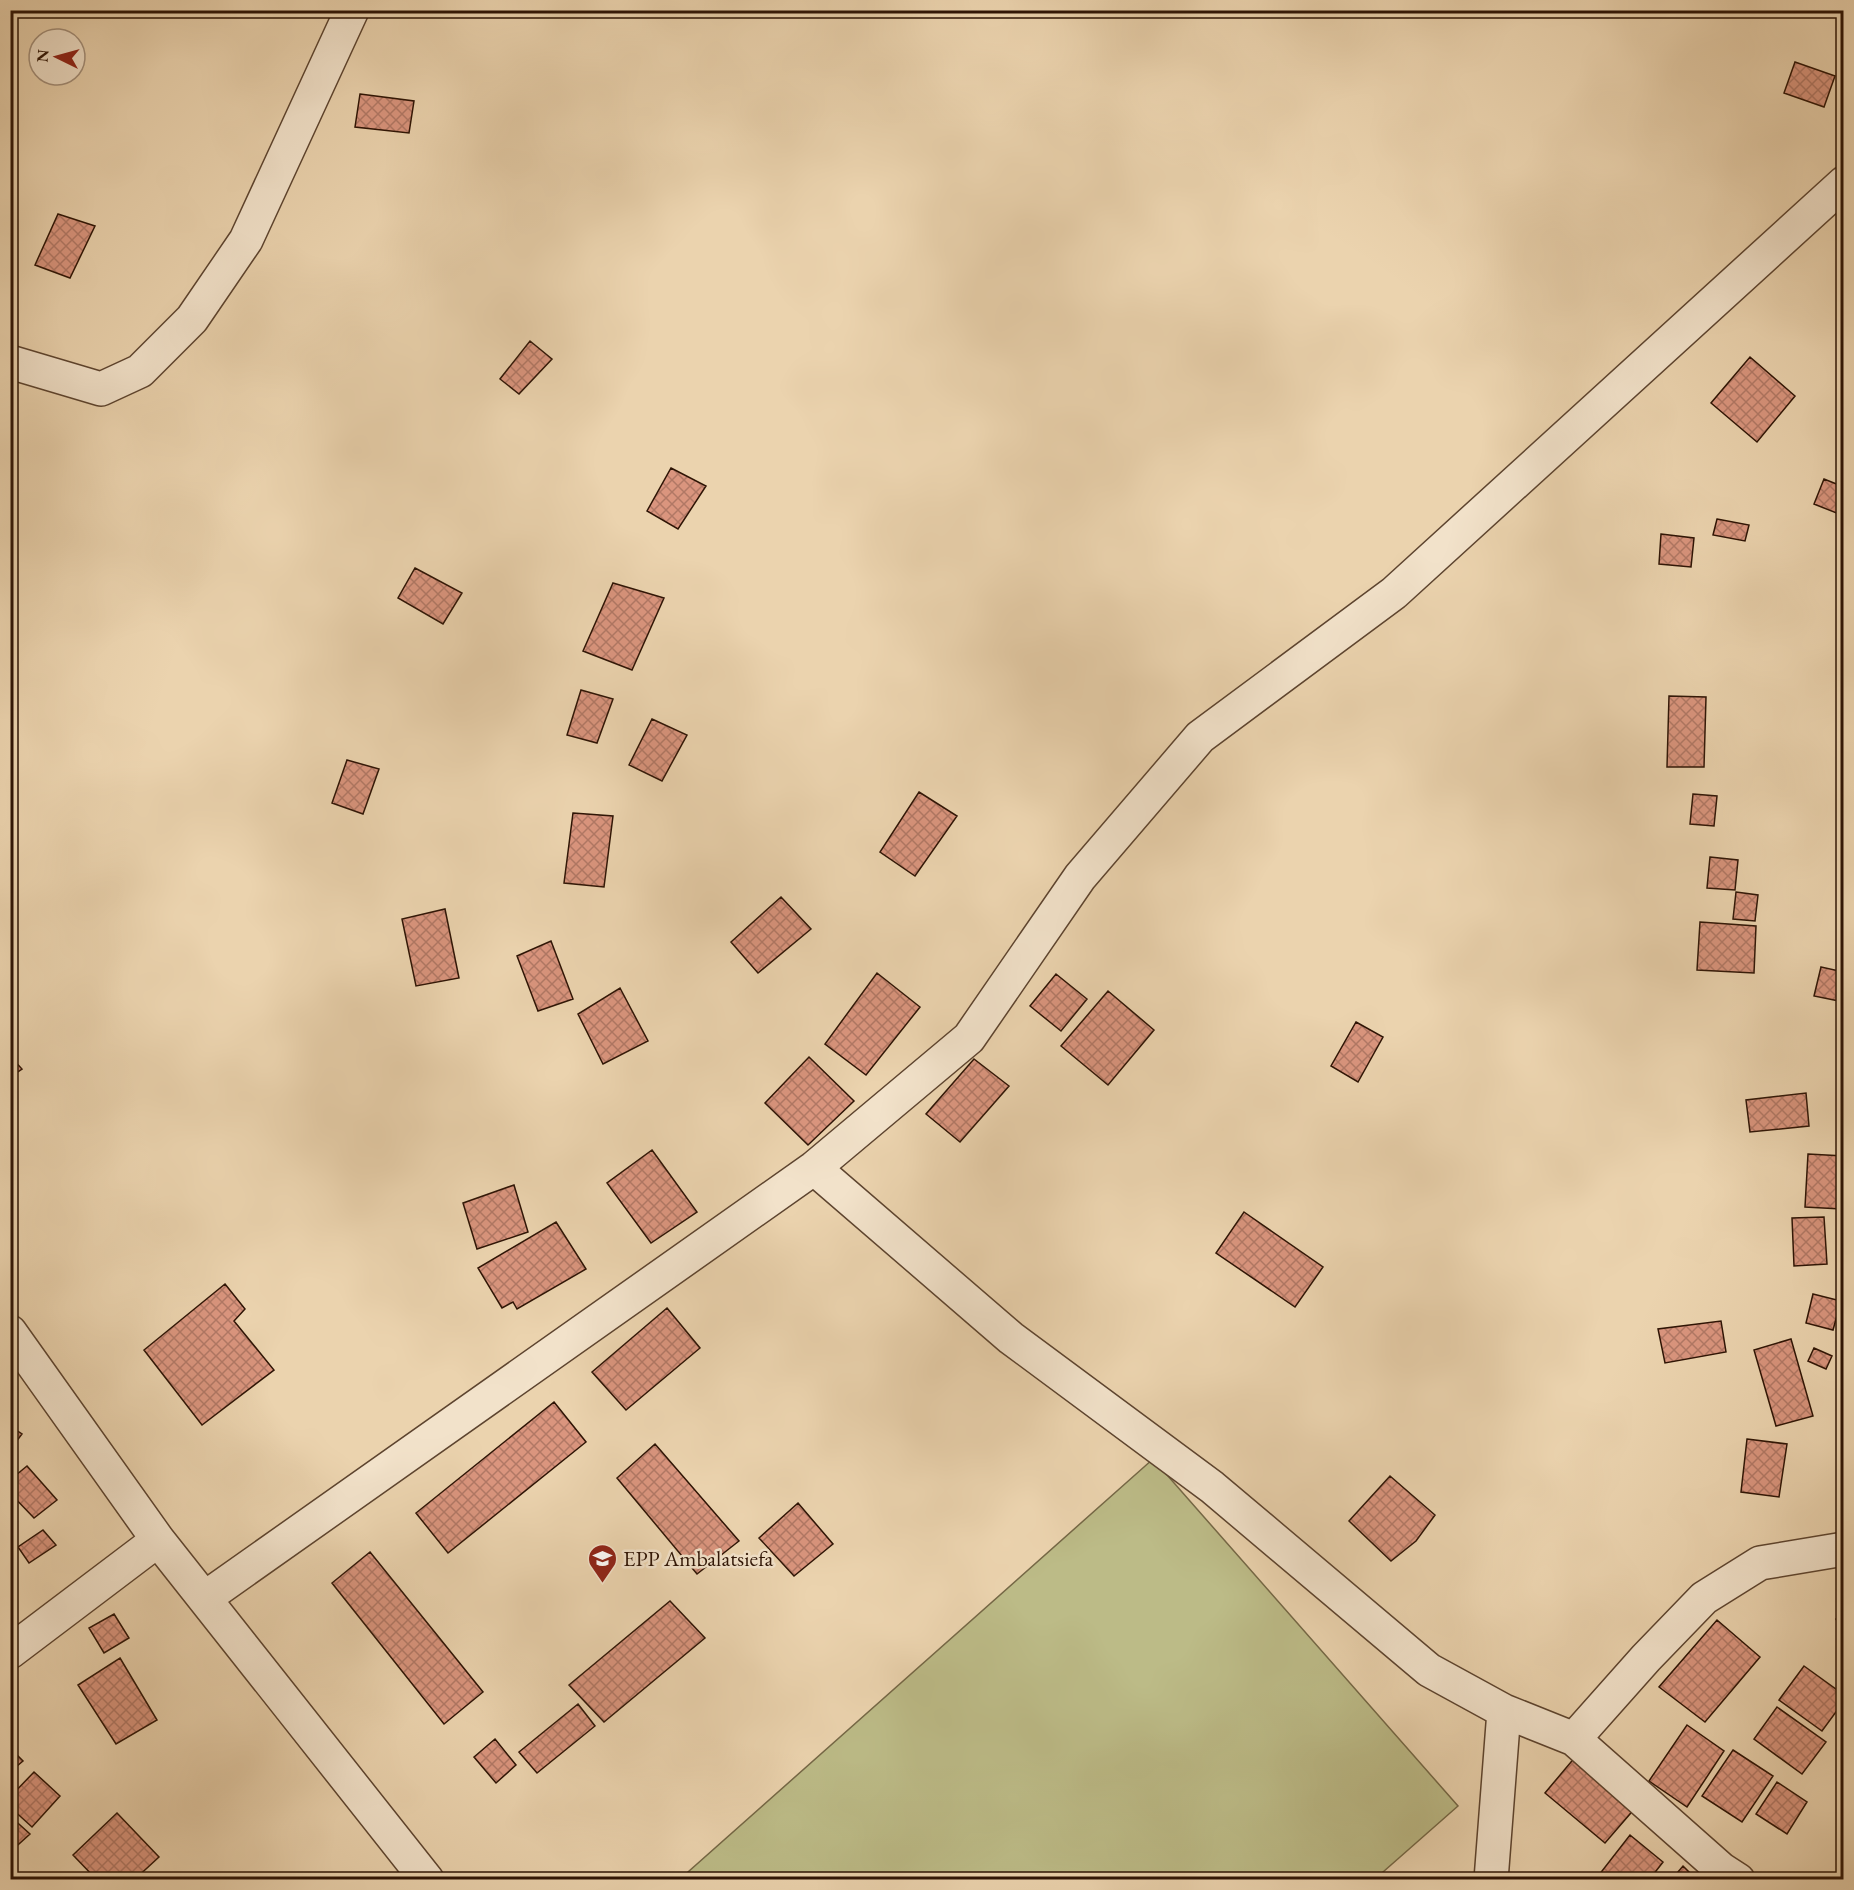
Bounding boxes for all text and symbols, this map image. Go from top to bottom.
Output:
north arrow [27,27,87,87]
text: N [32,48,54,63]
school or university icon: EPP Ambalatsiefa [586,1542,618,1584]
place label: EPP Ambalatsiefa [623,1544,774,1573]

